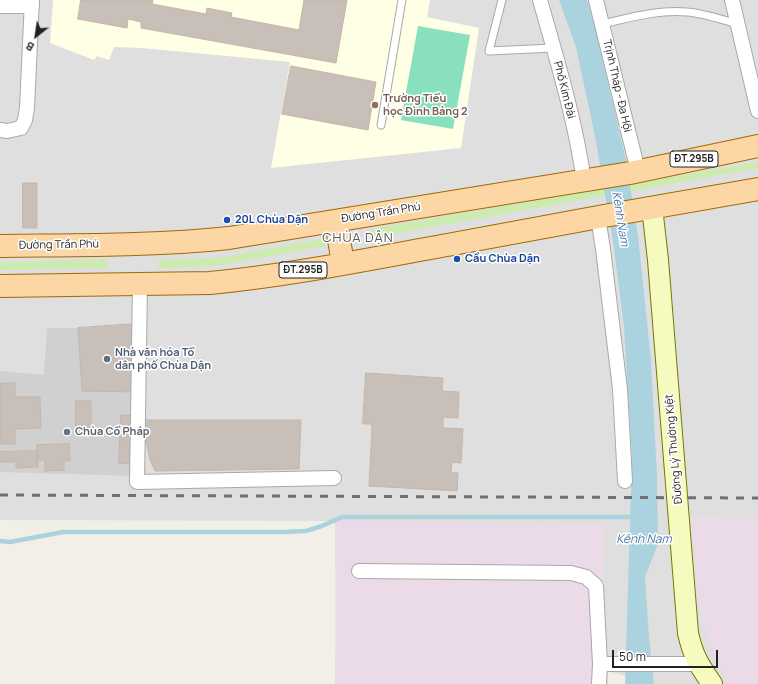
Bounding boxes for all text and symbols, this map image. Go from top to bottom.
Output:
north arrow [16,16,56,56]
street label: Trịnh Tháp - Đa Hội [600,38,634,134]
text: B [23,39,37,55]
street label: Phố Kim Đài [551,60,577,120]
place label: Trường Tiểu học Đình Bảng 2 [383,92,468,118]
marker: Trường Tiểu học Đình Bảng 2 [370,100,380,110]
road number: ĐT.295B [670,151,718,167]
water label: Kênh Nam [609,191,631,247]
street label: Đường Trần Phú [340,200,422,226]
place label: 20L Chùa Dận [235,213,308,227]
marker: 20L Chùa Dận [222,215,232,225]
district label: CHÙA DẬN [322,230,394,246]
street label: Đường Trần Phú [19,238,99,252]
place label: Cầu Chùa Dận [465,252,540,266]
marker: Cầu Chùa Dận [452,254,462,264]
road number: ĐT.295B [279,262,327,278]
place label: Nhà văn hóa Tổ dân phố Chùa Dận [115,346,211,372]
marker: Nhà văn hóa Tổ dân phố Chùa Dận [102,354,112,364]
street label: Đường Lý Thường Kiệt [663,393,685,505]
place label: Chùa Cổ Pháp [75,425,150,439]
marker: Chùa Cổ Pháp [62,427,72,437]
water label: Kênh Nam [616,533,672,547]
scale bar [614,642,720,668]
text: 50 m [619,648,646,665]

